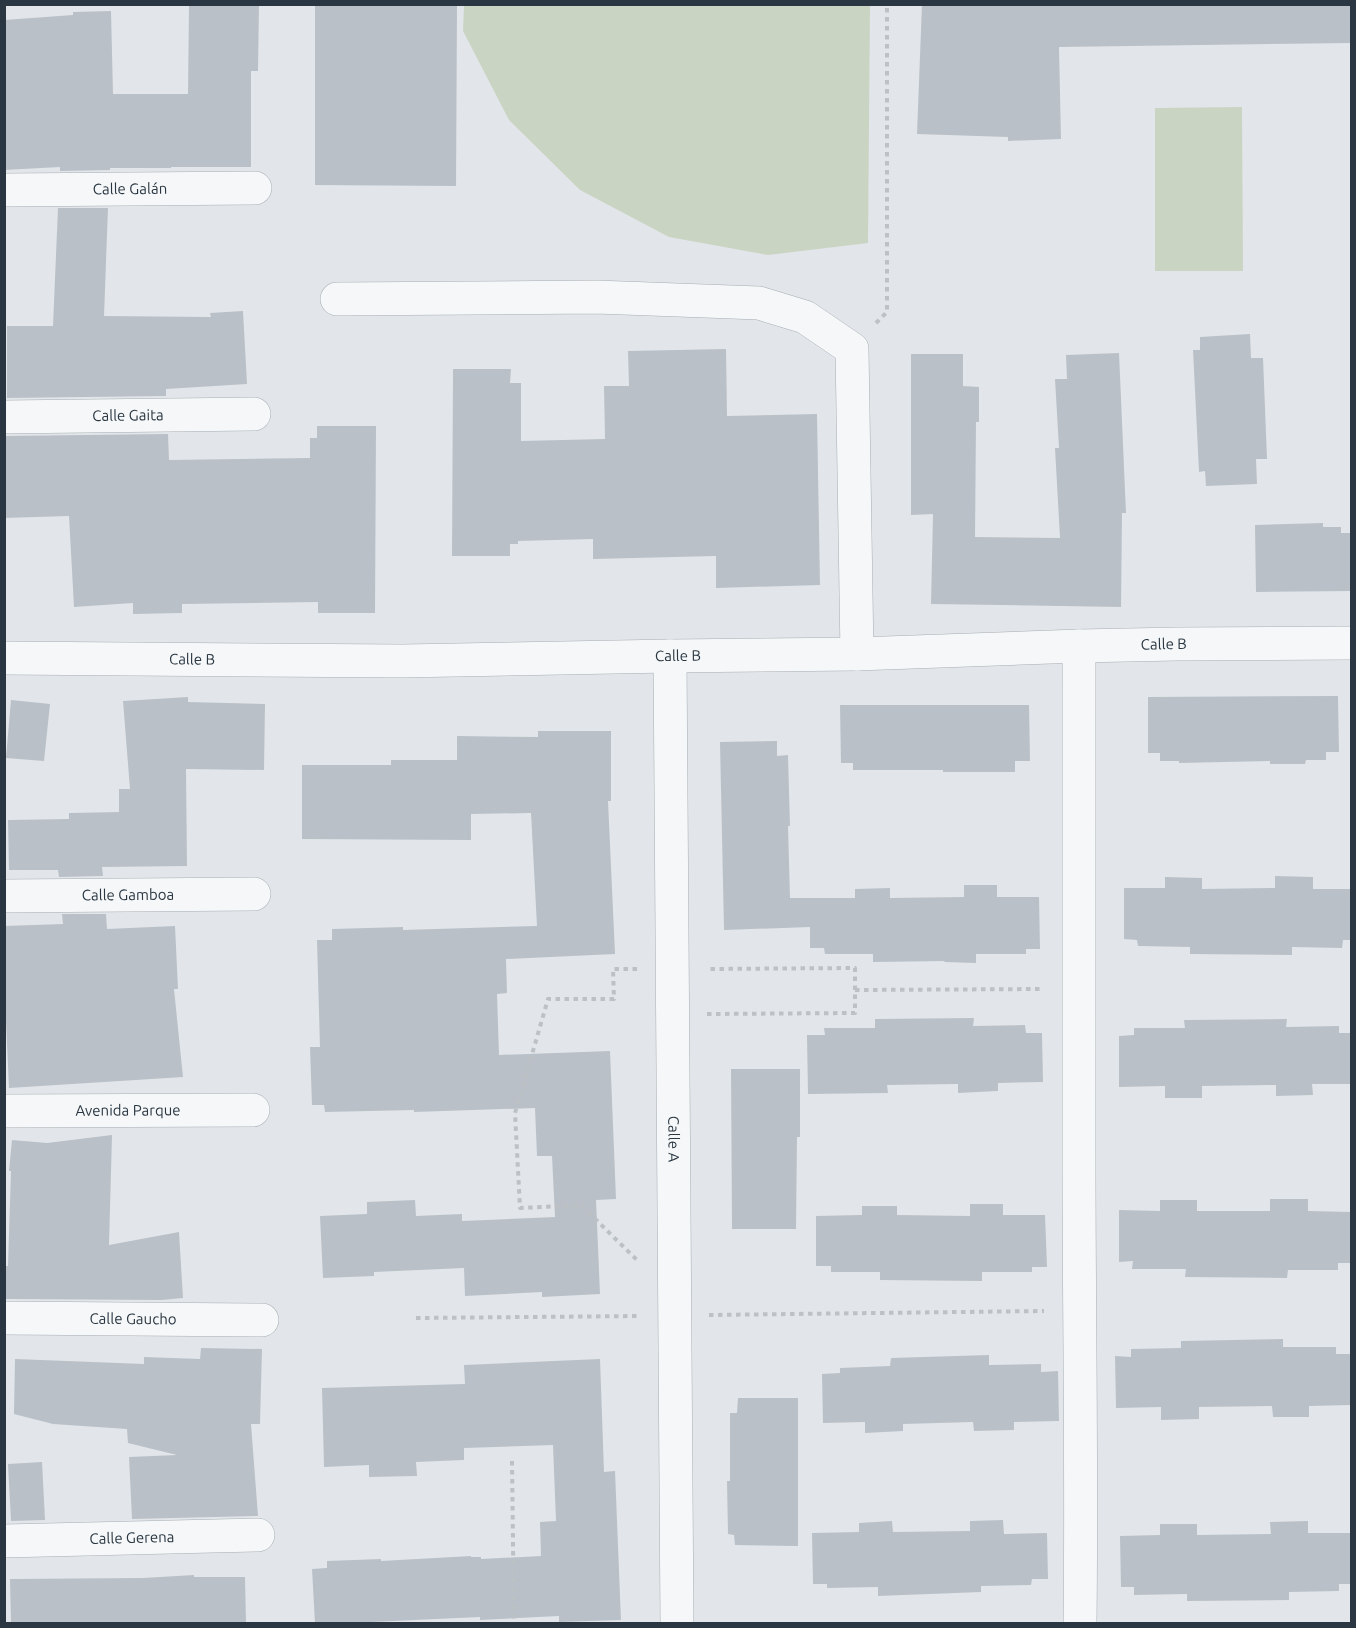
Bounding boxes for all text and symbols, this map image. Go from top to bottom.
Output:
street label: Calle Galán [93,180,167,197]
street label: Calle Gaita [92,406,164,424]
street label: Calle B [1141,635,1187,653]
street label: Calle B [655,647,701,664]
street label: Calle B [169,650,215,668]
street label: Calle Gamboa [82,886,174,903]
street label: Avenida Parque [75,1101,181,1119]
street label: Calle A [665,1116,683,1162]
street label: Calle Gaucho [89,1310,177,1327]
street label: Calle Gerena [89,1528,175,1547]

